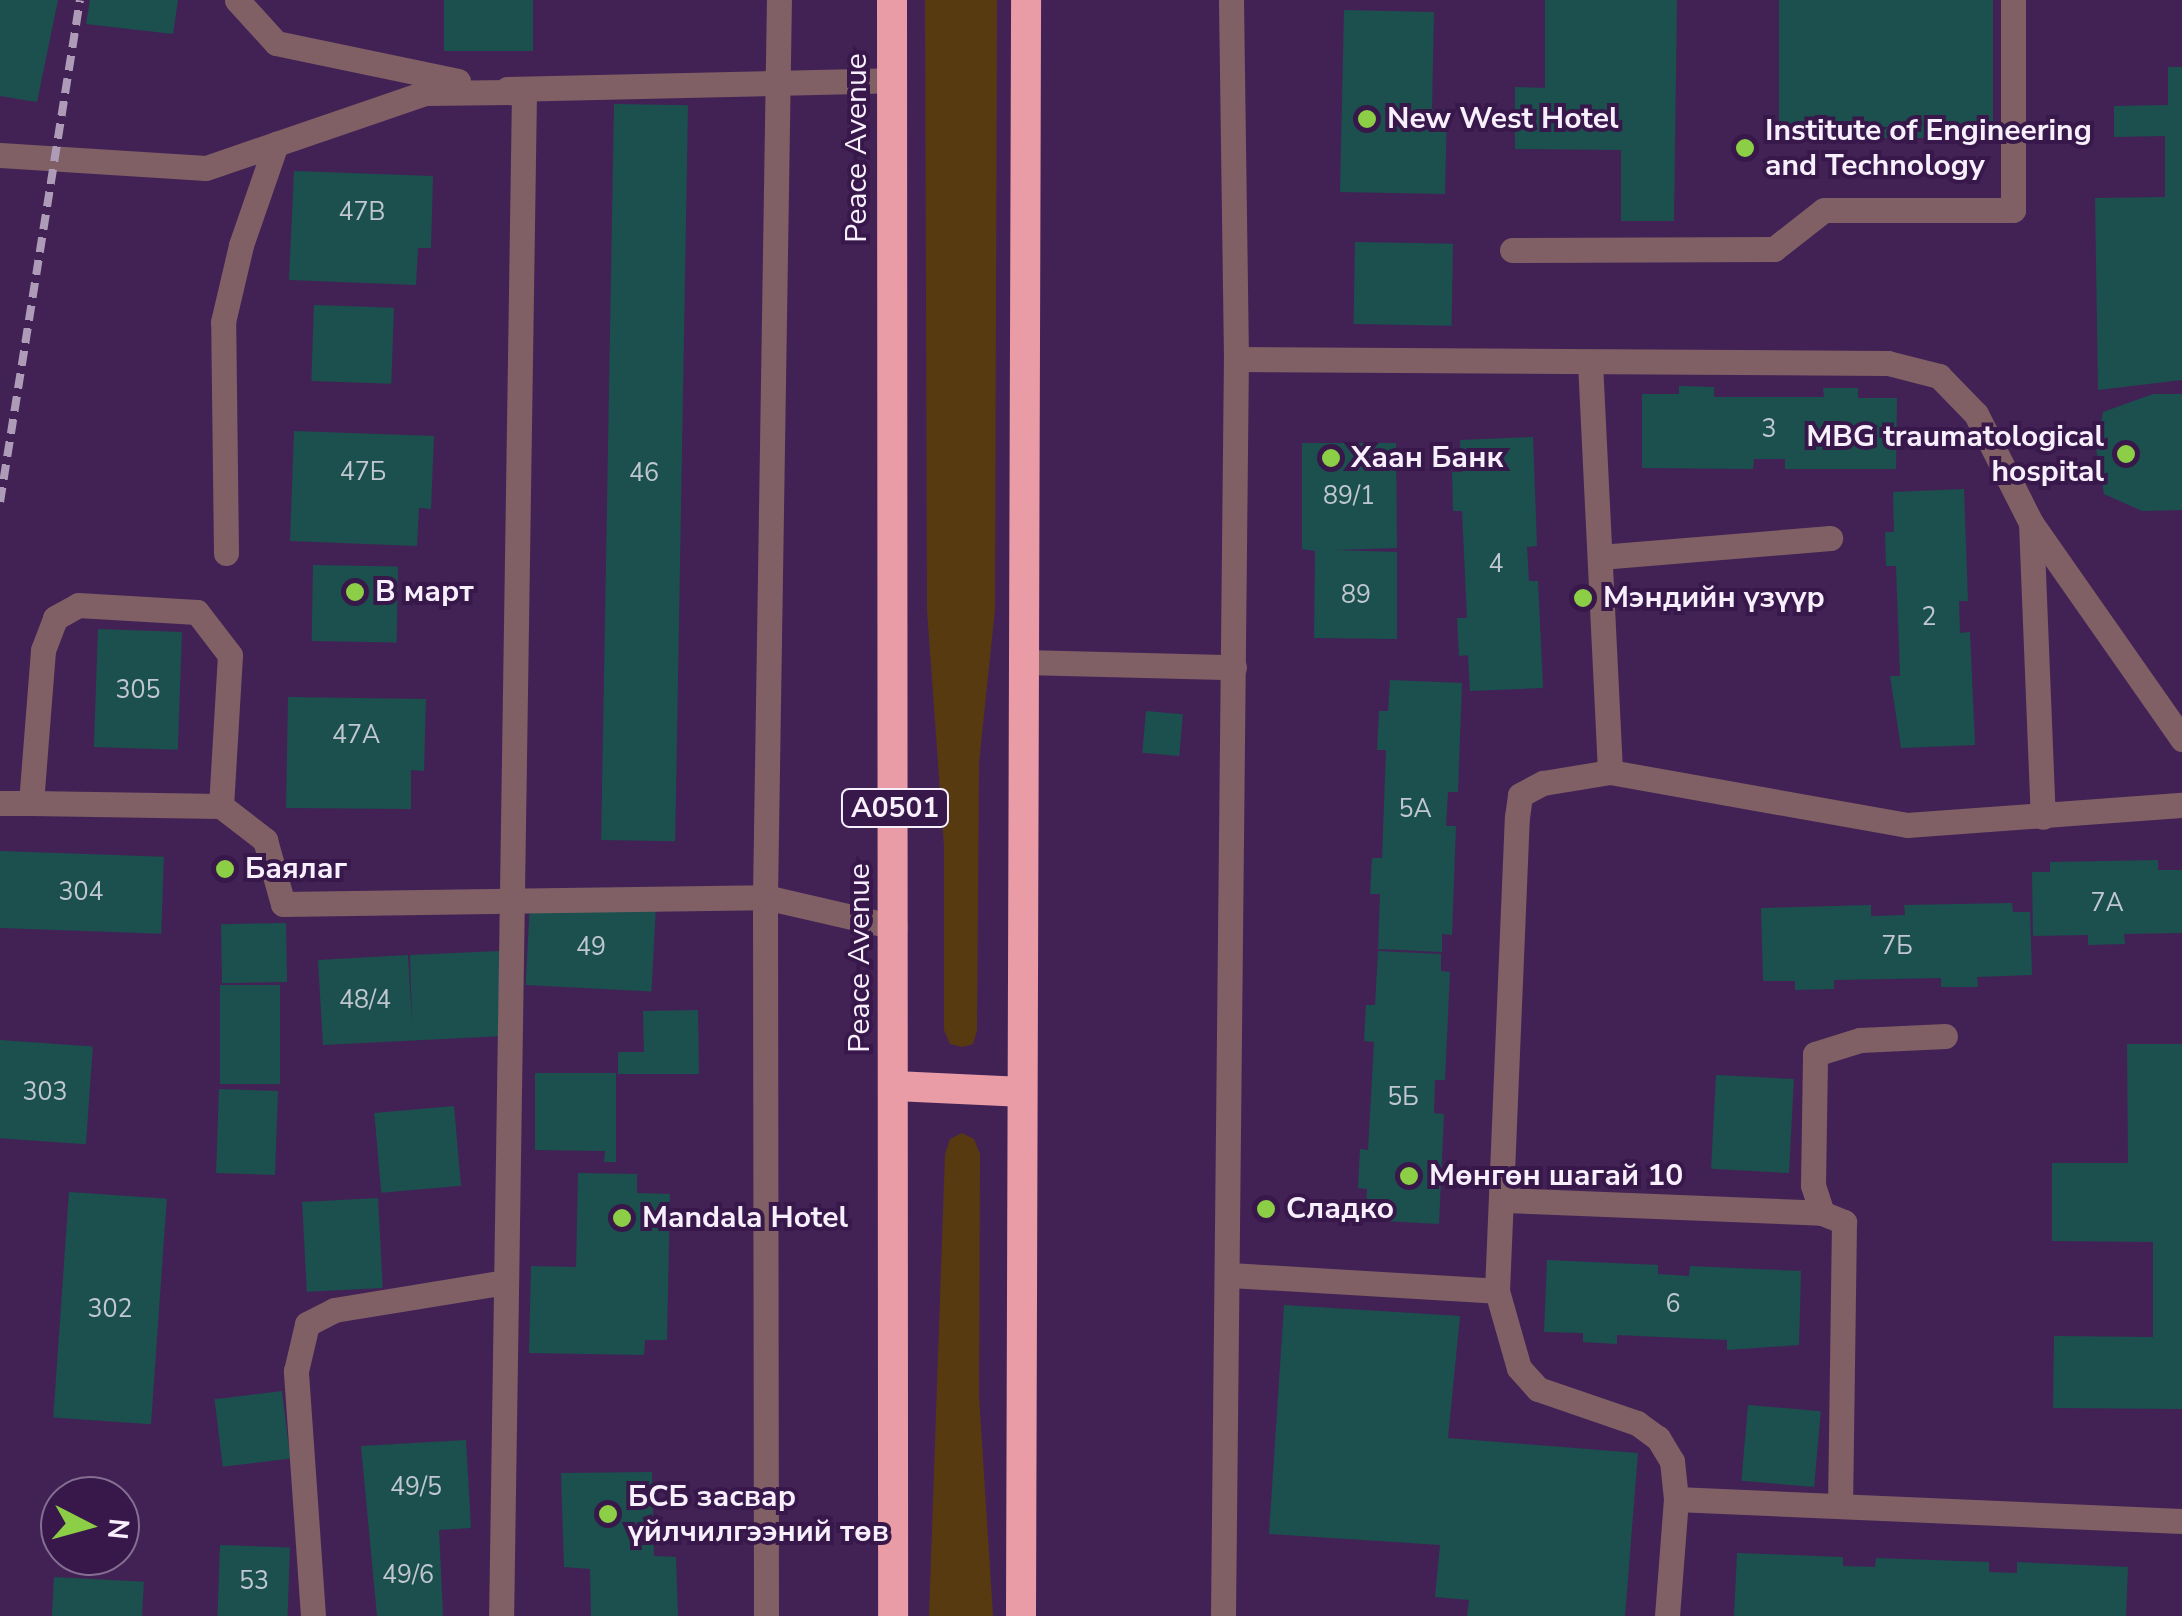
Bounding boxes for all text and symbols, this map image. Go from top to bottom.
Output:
street label: Peace Avenue [839,53,875,243]
place label: New West Hotel [1387,101,1619,137]
marker: New West Hotel [1356,108,1378,130]
place label: Institute of Engineering and Technology [1765,113,2092,184]
marker: Institute of Engineering and Technology [1734,137,1756,159]
house number: 47В [339,197,385,227]
house number: 3 [1762,414,1776,444]
place label: MBG traumatological hospital [1806,419,2104,490]
place label: Хаан Банк [1351,440,1503,476]
marker: MBG traumatological hospital [2113,441,2139,467]
marker: Хаан Банк [1320,447,1342,469]
house number: 47Б [340,457,386,487]
house number: 46 [629,458,659,488]
house number: 89/1 [1323,481,1375,511]
house number: 4 [1489,549,1503,579]
place label: В март [375,574,474,610]
house number: 89 [1341,580,1371,610]
place label: Мэндийн үзүүр [1603,580,1825,616]
marker: В март [344,581,366,603]
marker: Мэндийн үзүүр [1572,587,1594,609]
house number: 2 [1922,602,1936,632]
house number: 305 [116,675,160,705]
house number: 47А [332,720,380,750]
road number: A0501 [840,785,950,831]
house number: 5А [1398,794,1432,824]
place label: Баялаг [245,851,347,887]
marker: Баялаг [214,858,236,880]
street label: Peace Avenue [842,863,878,1053]
house number: 304 [59,877,103,907]
house number: 7А [2090,888,2124,918]
house number: 7Б [1881,931,1913,961]
house number: 49 [576,932,606,962]
house number: 48/4 [339,985,391,1015]
house number: 303 [23,1077,67,1107]
house number: 5Б [1387,1082,1419,1112]
place label: Мөнгөн шагай 10 [1429,1158,1683,1194]
marker: Мөнгөн шагай 10 [1398,1165,1420,1187]
place label: Сладко [1286,1191,1394,1227]
marker: Сладко [1255,1198,1277,1220]
place label: Mandala Hotel [642,1200,848,1236]
marker: Mandala Hotel [611,1207,633,1229]
house number: 6 [1666,1289,1680,1319]
house number: 302 [88,1294,132,1324]
house number: 49/5 [390,1472,442,1502]
north arrow [40,1476,140,1576]
place label: БСБ засвар үйлчилгээний төв [628,1479,889,1550]
marker: БСБ засвар үйлчилгээний төв [597,1503,619,1525]
text: N [98,1517,138,1541]
house number: 49/6 [382,1560,434,1590]
house number: 53 [239,1566,269,1596]

